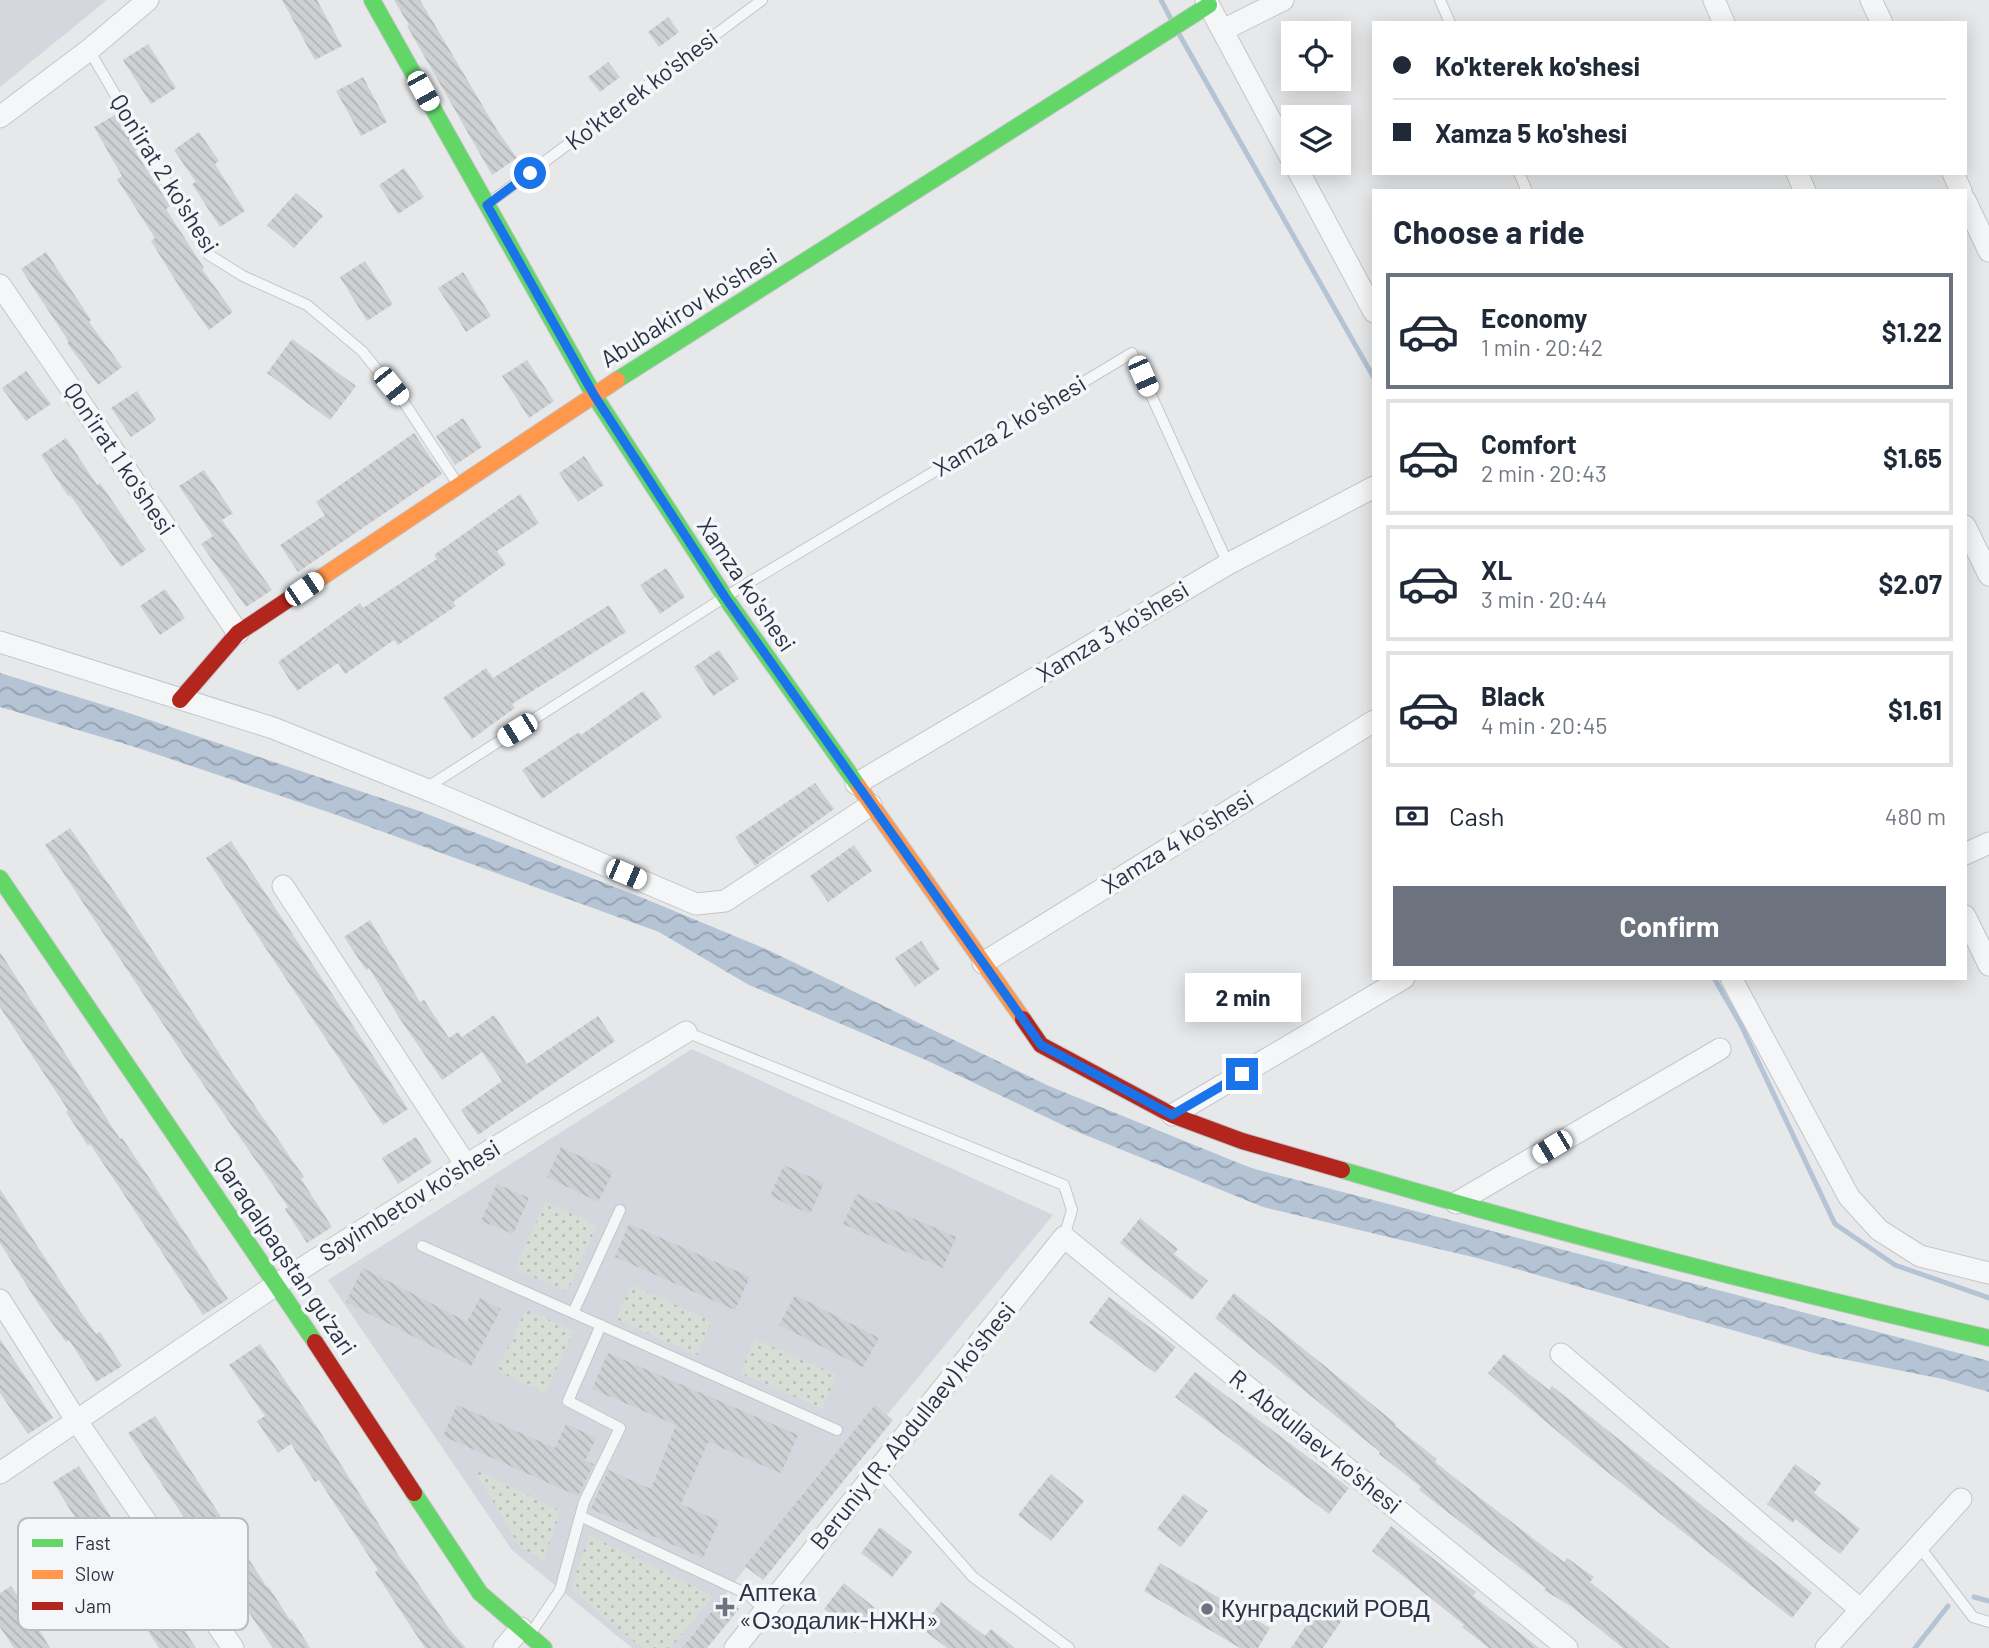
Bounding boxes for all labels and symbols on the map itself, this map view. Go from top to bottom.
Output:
street label: Ko'kterek ko'shesi [559,22,723,155]
car [404,68,443,114]
street label: Qon'irat 2 ko'shesi [105,88,226,258]
route start [514,157,546,189]
street label: Abubakirov ko'shesi [594,241,782,373]
car [1125,353,1162,399]
car [370,363,413,409]
street label: Xamza 2 ko'shesi [928,368,1091,482]
street label: Qon'irat 1 ko'shesi [59,377,182,540]
street label: Xamza ko'shesi [692,512,803,657]
car [281,569,328,609]
street label: Xamza 3 ko'shesi [1031,574,1194,688]
car [494,710,541,750]
street label: Xamza 4 ko'shesi [1096,783,1258,899]
car [603,856,650,892]
callout: 2 min [1184,972,1300,1021]
route end [1226,1058,1258,1090]
car [1529,1127,1576,1167]
street label: Sayimbetov ko'shesi [314,1133,505,1267]
street label: Qaraqalpaqstan gu'zari [209,1150,364,1360]
street label: Beruniy (R. Abdullaev) ko'shesi [803,1295,1021,1555]
street label: R. Abdullaev ko'shesi [1224,1363,1408,1519]
legend [18,1518,248,1630]
text: Fast [75,1531,111,1554]
text: Slow [75,1562,114,1585]
place label: Аптека «Озодалик-НЖН» [739,1577,939,1634]
place label: Кунградский РОВД [1221,1593,1430,1622]
text: Jam [75,1594,111,1617]
marker: Аптека «Озодалик-НЖН» [717,1599,733,1615]
marker: Кунградский РОВД [1199,1601,1215,1617]

